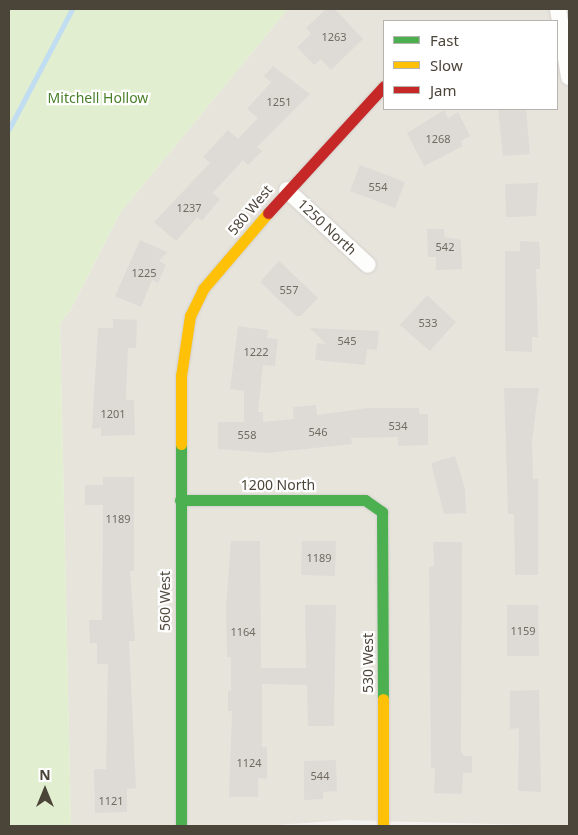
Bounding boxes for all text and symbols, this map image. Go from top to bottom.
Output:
legend [383,20,558,110]
house number: 1263 [321,30,347,44]
text: Fast [430,30,459,50]
text: Slow [430,55,463,75]
text: Jam [430,80,457,100]
park label: Mitchell Hollow [48,90,148,106]
house number: 1251 [266,95,292,109]
house number: 1268 [425,132,451,146]
house number: 554 [369,180,387,194]
street label: 580 West [224,182,276,238]
street label: 1250 North [294,196,360,258]
house number: 1237 [176,201,202,215]
house number: 542 [436,240,454,254]
house number: 1225 [131,266,157,280]
house number: 557 [280,283,298,297]
house number: 533 [419,316,437,330]
house number: 545 [338,334,356,348]
house number: 1222 [243,345,269,359]
house number: 1201 [100,407,126,421]
house number: 534 [389,419,407,433]
house number: 546 [309,425,327,439]
house number: 558 [238,428,256,442]
street label: 1200 North [241,477,315,493]
house number: 1189 [105,512,131,526]
house number: 1189 [306,551,332,565]
street label: 560 West [157,571,173,631]
house number: 1159 [510,624,536,638]
house number: 1164 [230,625,256,639]
street label: 530 West [360,633,376,693]
house number: 1124 [236,756,262,770]
north arrow [20,765,70,815]
text: N [39,765,51,784]
house number: 544 [311,769,329,783]
house number: 1121 [98,794,124,808]

